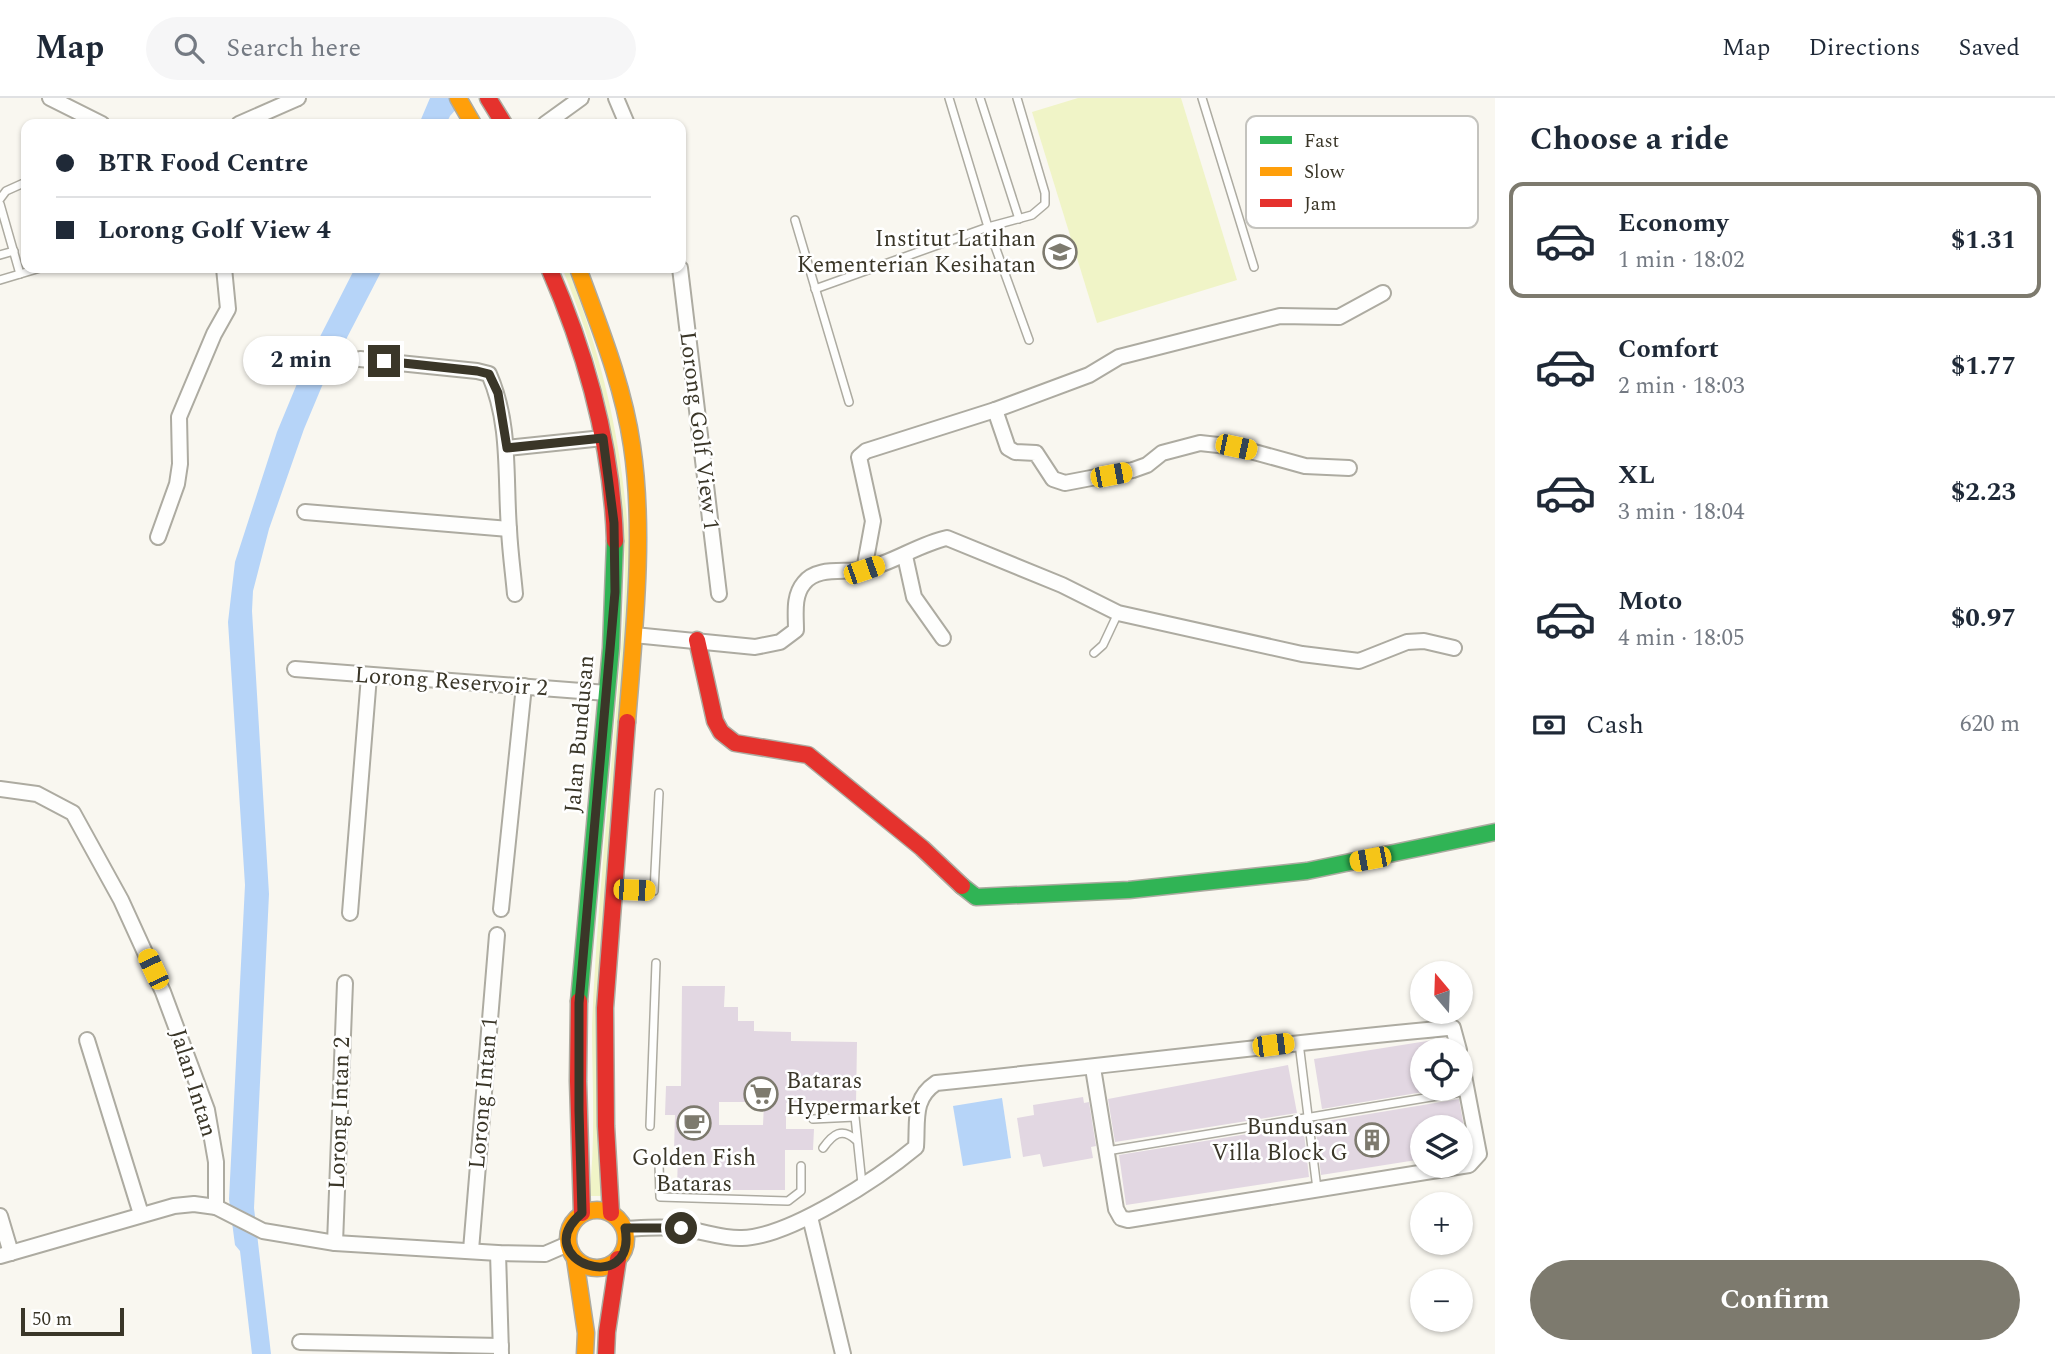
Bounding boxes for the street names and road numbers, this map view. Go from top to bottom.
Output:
street label: Lorong Golf View 1 [669,329,729,533]
street label: Jalan Bundusan [556,654,604,814]
street label: Lorong Reservoir 2 [353,658,549,706]
street label: Lorong Intan 1 [460,1016,508,1170]
street label: Jalan Intan [160,1024,226,1142]
street label: Lorong Intan 2 [320,1036,360,1190]

